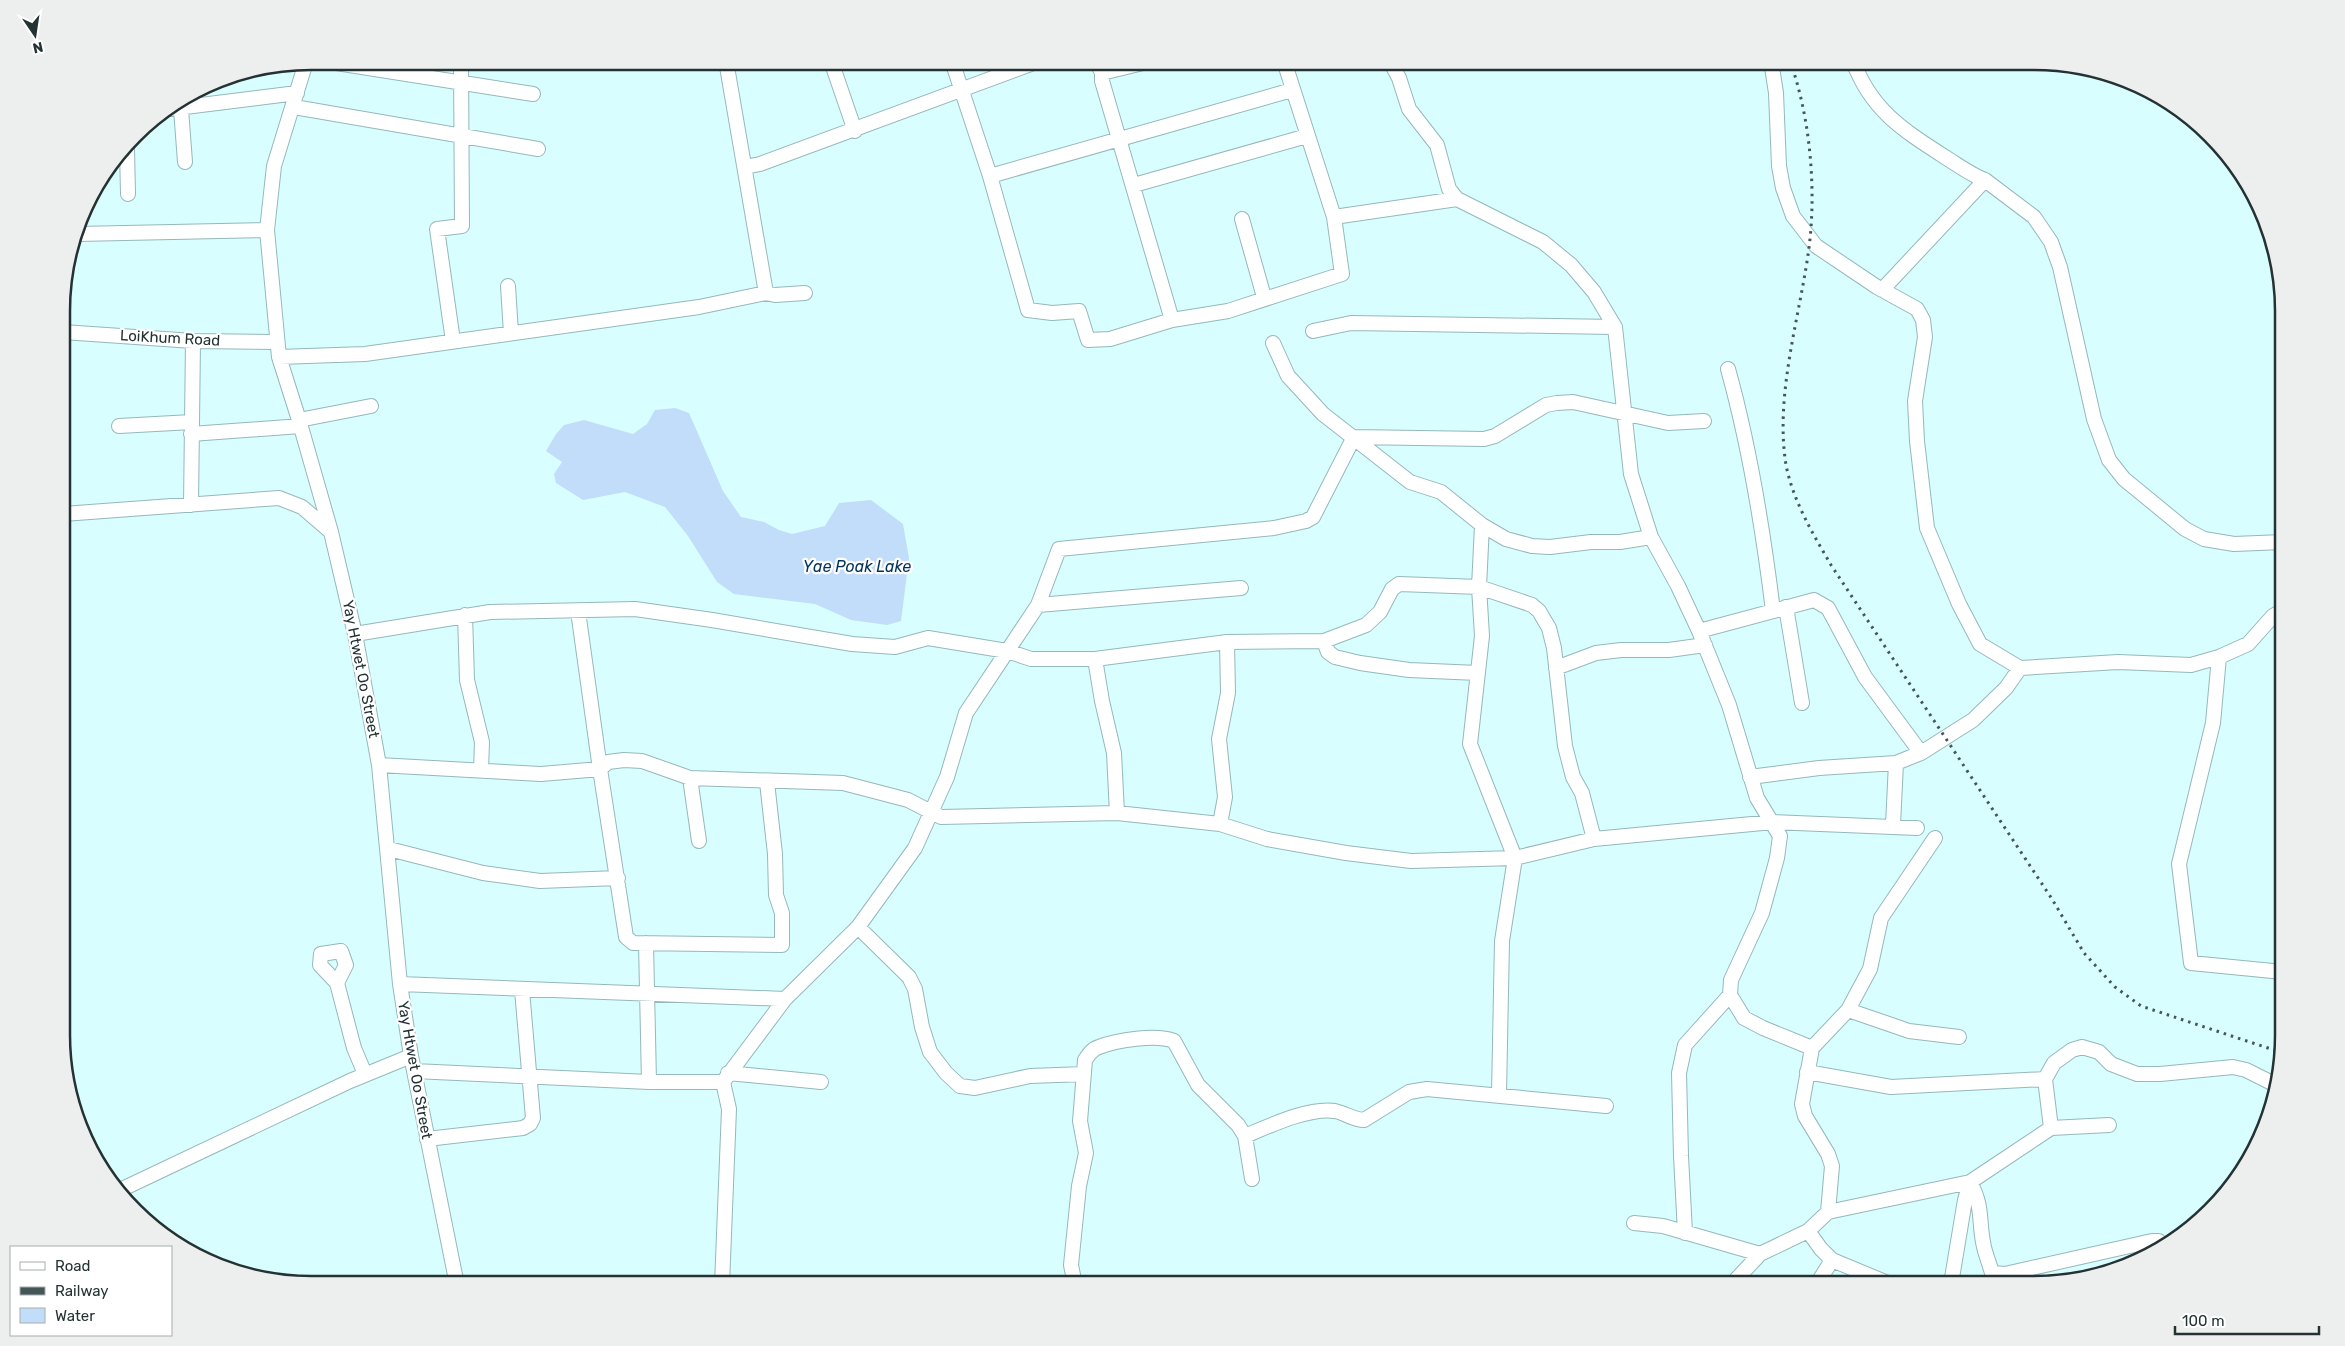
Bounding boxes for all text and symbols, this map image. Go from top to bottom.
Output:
north arrow [10,10,60,60]
text: N [31,38,45,57]
street label: LoiKhum Road [119,326,221,350]
water label: Yae Poak Lake [803,557,911,576]
street label: Yay Htwet Oo Street [339,599,383,740]
street label: Yay Htwet Oo Street [394,1000,436,1141]
legend [10,1246,172,1336]
text: Road [55,1257,91,1275]
text: Railway [55,1282,109,1300]
scale bar [2175,1304,2319,1336]
text: Water [55,1307,95,1325]
text: 100 m [2182,1312,2224,1330]

